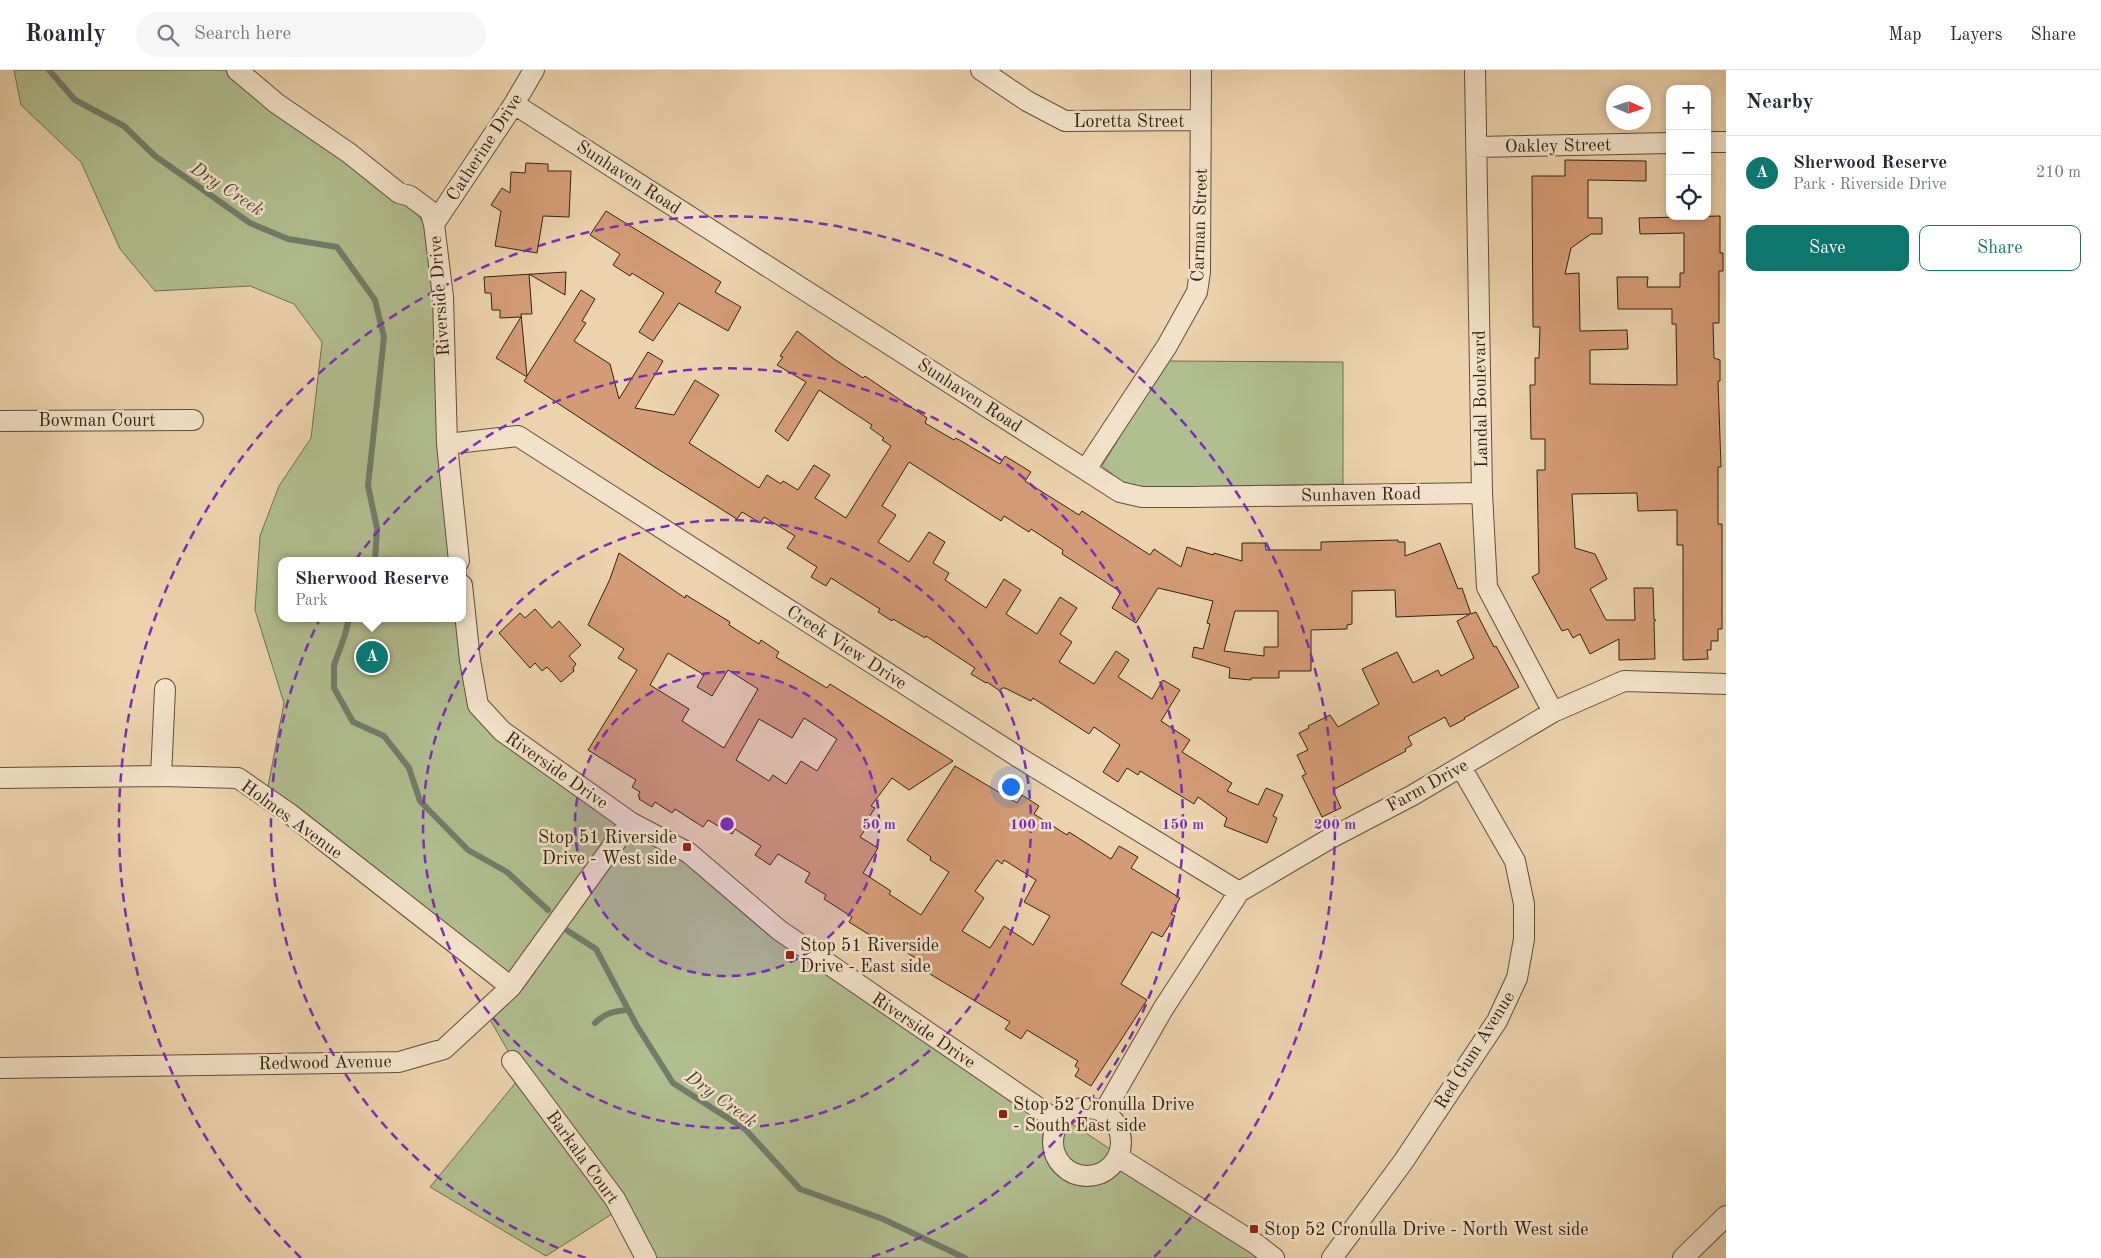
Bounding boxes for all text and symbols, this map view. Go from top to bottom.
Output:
search box [136,12,486,57]
icon: search [154,21,182,49]
text: Roamly [25,23,106,47]
text: Search here [194,25,291,44]
text: Map [1888,26,1922,44]
text: Layers [1950,26,2002,44]
text: Share [2030,26,2076,44]
north arrow [1606,85,1651,130]
map controls [1666,85,1711,220]
button: + [1666,85,1711,130]
street label: Catherine Drive [444,91,526,204]
text: Nearby [1746,92,1814,113]
street label: Loretta Street [1074,113,1184,131]
button: − [1666,130,1711,175]
street label: Oakley Street [1505,136,1611,156]
street label: Sunhaven Road [573,137,684,218]
text: Sherwood Reserve [1793,154,1947,173]
water label: Dry Creek [186,159,267,221]
text: A [1756,165,1768,181]
text: 210 m [2036,165,2081,181]
street label: Carman Street [1189,168,1211,282]
button: locate [1666,175,1711,220]
text: Park · Riverside Drive [1793,177,1947,193]
button: Save [1746,225,1909,271]
button: Share [1919,225,2081,271]
street label: Riverside Drive [427,235,453,357]
street label: Landal Boulevard [1471,330,1491,468]
street label: Sunhaven Road [914,355,1025,436]
street label: Bowman Court [38,412,156,430]
street label: Sunhaven Road [1301,485,1421,505]
popup [278,557,466,622]
text: Sherwood Reserve [295,570,449,589]
text: Park [295,593,328,609]
street label: Creek View Drive [783,602,910,693]
pin: A [356,638,388,676]
street label: Riverside Drive [502,729,611,813]
street label: Farm Drive [1384,756,1471,816]
your location [998,774,1024,800]
street label: Holmes Avenue [237,777,345,863]
centre of rings [718,815,736,833]
text: 50 m [862,818,896,833]
text: 100 m [1010,818,1052,833]
text: 150 m [1162,818,1204,833]
text: 200 m [1314,818,1356,833]
place label: Stop 51 Riverside Drive - West side [538,829,677,868]
marker: Stop 51 Riverside Drive - West side [681,841,693,853]
place label: Stop 51 Riverside Drive - East side [800,937,939,976]
marker: Stop 51 Riverside Drive - East side [784,949,796,961]
street label: Red Gum Avenue [1432,989,1518,1112]
street label: Riverside Drive [868,990,979,1072]
street label: Redwood Avenue [258,1053,392,1073]
water label: Dry Creek [680,1067,760,1132]
place label: Stop 52 Cronulla Drive - South East side [1013,1096,1194,1135]
street label: Barkala Court [543,1108,622,1207]
marker: Stop 52 Cronulla Drive - South East side [997,1108,1009,1120]
place label: Stop 52 Cronulla Drive - North West side [1264,1221,1589,1239]
marker: Stop 52 Cronulla Drive - North West side [1248,1223,1260,1235]

